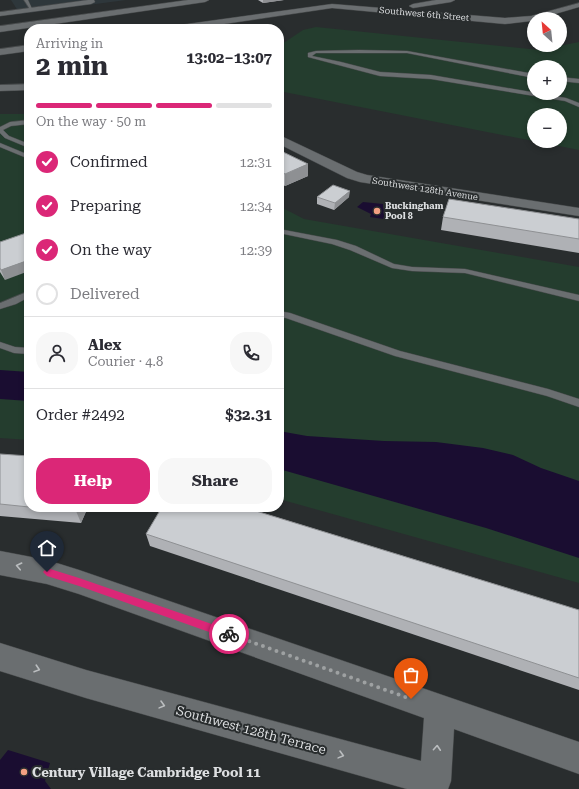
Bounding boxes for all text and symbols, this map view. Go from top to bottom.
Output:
street label: Southwest 6th Street [379,5,470,23]
north arrow [527,12,567,52]
map controls [527,12,567,148]
text: Arriving in [36,36,103,51]
text: 13:02–13:07 [186,49,272,67]
text: 2 min [36,51,108,81]
button: + [527,60,567,100]
button: − [527,108,567,148]
text: On the way · 50 m [36,114,146,129]
icon: check [36,151,58,173]
text: Confirmed [70,153,148,171]
text: 12:31 [240,155,272,170]
street label: Southwest 128th Avenue [371,176,479,202]
icon: check [36,195,58,217]
text: Preparing [70,197,141,215]
text: 12:34 [240,199,272,214]
place label: Buckingham Pool 8 [385,201,444,221]
marker: Buckingham Pool 8 [372,206,382,216]
icon: check [36,239,58,261]
text: On the way [70,241,152,259]
text: 12:39 [240,243,272,258]
text: Delivered [70,285,140,303]
button: person [36,332,78,374]
button: phone [230,332,272,374]
text: Alex [88,336,121,354]
text: Courier · 4.8 [88,354,163,369]
text: Order #2492 [36,406,125,424]
text: $32.31 [225,406,272,424]
button: Help [36,458,150,504]
button: Share [158,458,272,504]
pin [30,531,64,572]
icon: home [36,537,58,559]
one-way arrow [16,562,22,570]
courier [209,614,249,654]
icon: bike [218,623,240,645]
pin [394,658,428,699]
one-way arrow [33,664,40,672]
icon: bag [400,664,422,686]
one-way arrow [158,700,165,709]
street label: Southwest 128th Terrace [174,703,328,757]
one-way arrow [433,745,442,751]
one-way arrow [337,750,344,759]
place label: Century Village Cambridge Pool 11 [32,765,261,780]
marker: Century Village Cambridge Pool 11 [19,767,29,777]

